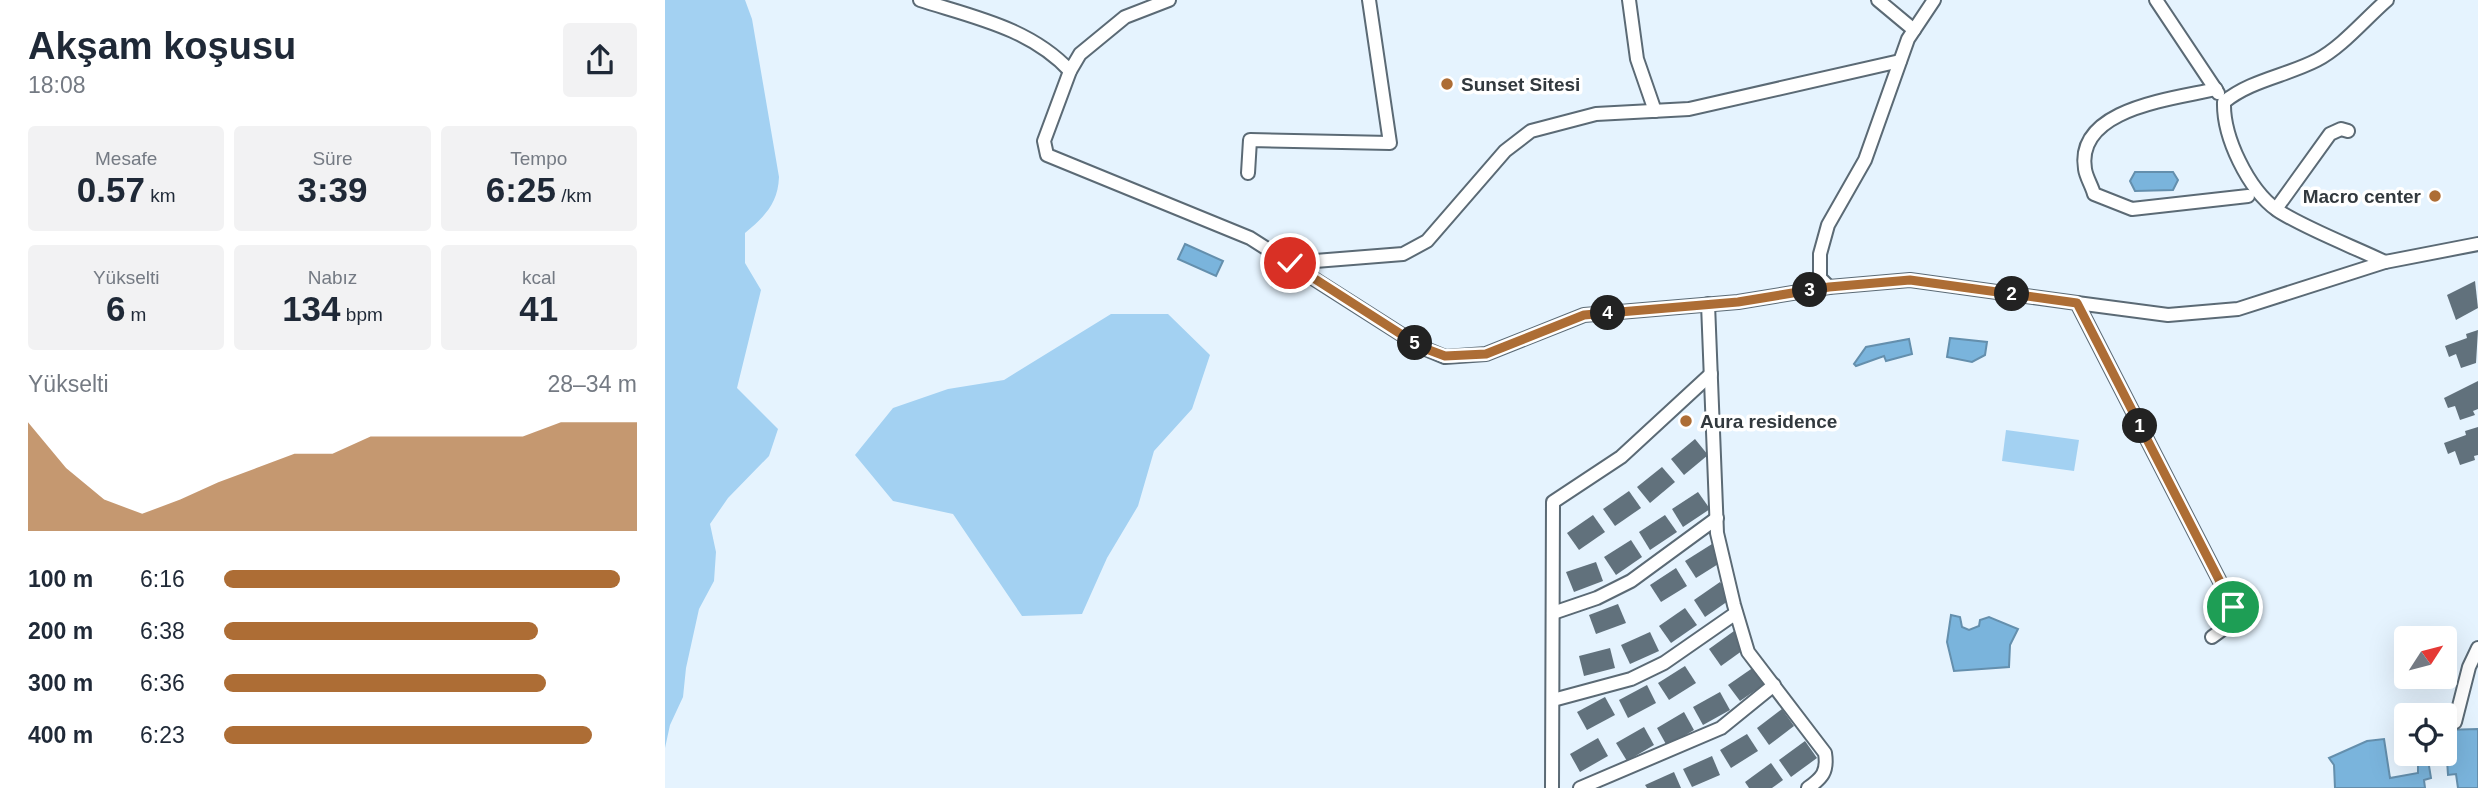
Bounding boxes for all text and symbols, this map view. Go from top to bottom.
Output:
button: share [563,23,637,97]
text: Akşam koşusu [28,25,296,67]
text: 18:08 [28,72,86,98]
place label: Sunset Sitesi [1461,74,1580,95]
marker: Sunset Sitesi [1439,76,1455,92]
text: Mesafe [95,148,157,169]
text: Süre [312,148,353,169]
text: Tempo [510,148,567,169]
text: 0.57 [77,170,145,209]
text: 3:39 [297,170,368,209]
text: 6:25 [486,170,556,209]
text: km [145,185,176,206]
text: /km [556,185,592,206]
place label: Macro center [2303,186,2422,207]
marker: Macro center [2427,188,2443,204]
pin [1260,233,1320,293]
icon: check [1271,244,1309,282]
text: Yükselti [93,267,159,288]
text: Nabız [308,267,357,288]
text: kcal [522,267,556,288]
pin: 3 [1793,272,1827,308]
pin: 2 [1995,276,2029,312]
text: 3 [1804,279,1815,300]
text: 2 [2006,283,2017,304]
text: 6 [106,289,125,328]
text: 134 [282,289,341,328]
text: 41 [519,289,558,328]
pin: 4 [1591,296,1625,330]
text: 4 [1602,302,1613,323]
text: m [125,304,146,325]
text: bpm [341,304,383,325]
pin: 5 [1397,326,1433,360]
text: 5 [1409,332,1420,353]
text: Yükselti [28,371,109,397]
text: 28–34 m [547,371,637,397]
pin: 1 [2123,408,2157,444]
place label: Aura residence [1700,411,1837,432]
marker: Aura residence [1678,413,1694,429]
text: 1 [2134,415,2145,436]
text: 100 m [28,566,93,592]
text: 6:16 [140,566,185,592]
pin [2203,577,2263,637]
icon: arrive [2214,588,2252,626]
text: 200 m [28,618,93,644]
text: 6:38 [140,618,185,644]
north arrow [2394,626,2457,690]
map controls [2394,626,2457,766]
text: 300 m [28,670,93,696]
text: 6:36 [140,670,185,696]
button: locate [2394,703,2457,766]
text: 400 m [28,722,93,748]
text: 6:23 [140,722,185,748]

